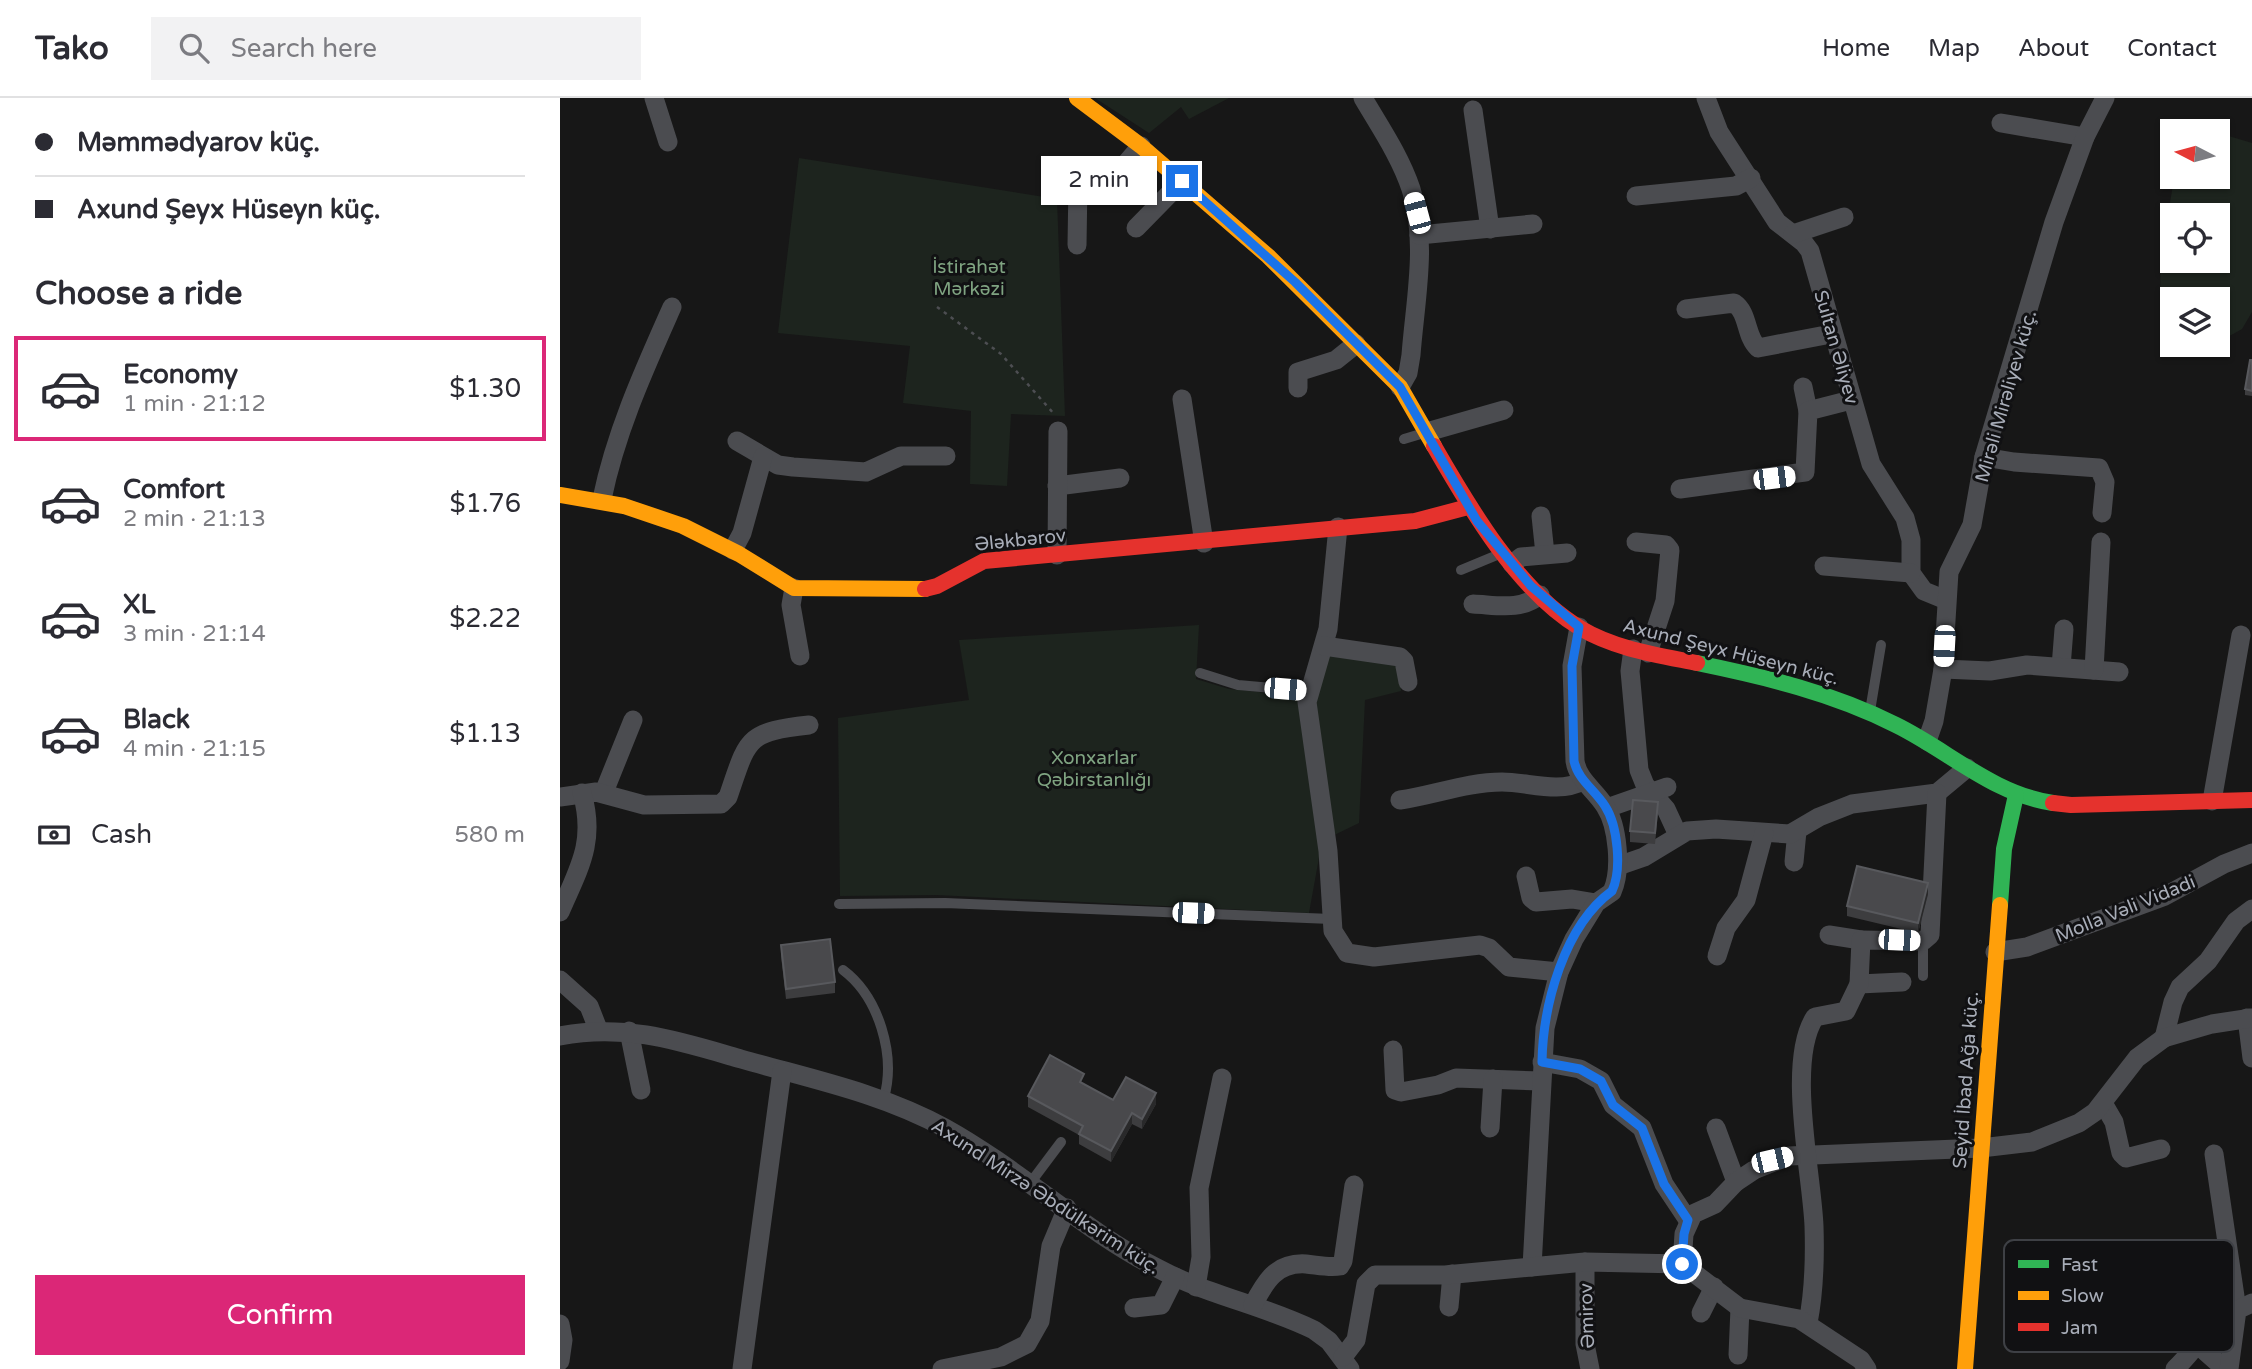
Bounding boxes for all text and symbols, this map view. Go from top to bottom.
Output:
search box [151,17,641,80]
text: Tako [35,29,109,68]
icon: search [175,29,213,67]
text: Search here [231,33,377,64]
text: Home [1822,34,1890,63]
text: Map [1928,34,1980,63]
text: About [2018,34,2089,63]
text: Contact [2127,34,2217,63]
north arrow [2160,119,2230,189]
map controls [2160,119,2230,357]
text: Məmmədyarov küç. [77,127,320,158]
callout: 2 min [1042,156,1158,206]
route end [1166,165,1198,197]
text: 2 min [1068,166,1130,194]
car [1402,190,1433,236]
text: Axund Şeyx Hüseyn küç. [77,194,381,225]
button: locate [2160,203,2230,273]
park label: İstirahət Mərkəzi [932,256,1006,300]
text: Choose a ride [35,275,242,313]
button: layers [2160,287,2230,357]
street label: Sultan Əliyev [1809,288,1863,407]
street label: Mirəli Mirəliyev küç. [1971,308,2041,485]
icon: car [39,357,102,420]
text: Economy [123,359,238,390]
text: $1.30 [449,373,521,404]
text: 1 min · 21:12 [123,390,266,418]
car [1752,465,1797,491]
icon: car [39,472,102,535]
text: Comfort [123,474,225,505]
text: $1.76 [449,488,521,519]
text: 2 min · 21:13 [123,505,266,533]
street label: Ələkbərov [973,524,1067,556]
icon: car [39,587,102,650]
text: XL [123,589,155,620]
text: $2.22 [449,603,521,634]
street label: Axund Şeyx Hüseyn küç. [1620,614,1841,689]
text: 3 min · 21:14 [123,620,266,648]
car [1933,624,1956,668]
car [1264,677,1307,701]
icon: car [39,702,102,765]
text: Black [123,704,190,735]
text: $1.13 [449,718,521,749]
text: 4 min · 21:15 [123,735,266,763]
park label: Xonxarlar Qəbirstanlığı [1037,747,1151,791]
icon: cash [35,816,73,854]
text: Cash [91,819,152,850]
text: 580 m [455,821,525,849]
street label: Molla Vəli Vidadi [2052,871,2199,947]
car [1172,902,1215,924]
car [1878,929,1921,951]
street label: Seyid İbad Ağa küç. [1949,991,1983,1169]
street label: Axund Mirzə Əbdülkərim küç. [927,1115,1164,1279]
car [1750,1145,1795,1175]
legend [2004,1240,2234,1352]
route start [1666,1248,1698,1280]
text: Fast [2061,1254,2098,1276]
button: Confirm [35,1275,525,1355]
street label: Əmirov [1575,1283,1599,1349]
text: Slow [2061,1285,2104,1307]
text: Jam [2061,1317,2098,1339]

